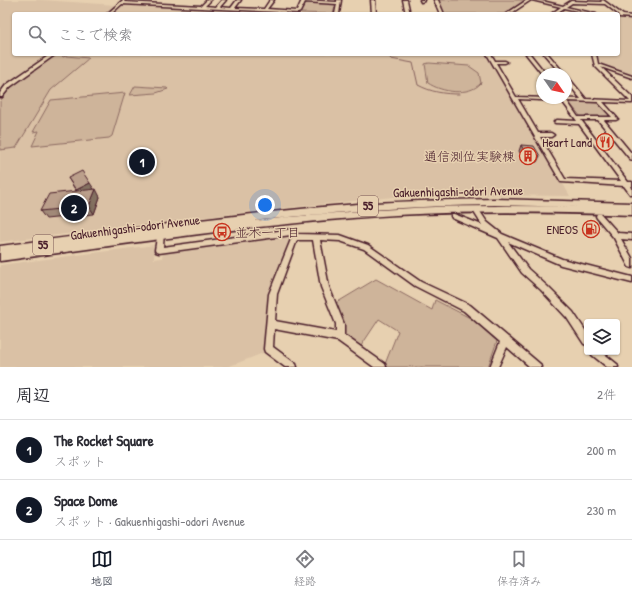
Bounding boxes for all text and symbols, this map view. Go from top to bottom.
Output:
search box [12,12,620,56]
icon: search [26,23,48,45]
text: ここで検索 [58,24,133,45]
north arrow [536,68,572,104]
restaurant icon: Heart Land [595,132,615,152]
place label: Heart Land [542,133,592,151]
building icon: 通信測位実験棟 [518,146,538,166]
pin: 1 [129,147,155,177]
place label: 通信測位実験棟 [424,147,515,165]
street label: Gakuenhigashi-odori Avenue [393,181,523,201]
pin: 2 [61,193,87,223]
your location [255,195,275,215]
road number: 55 [358,196,378,216]
street label: Gakuenhigashi-odori Avenue [69,210,201,244]
fuel station icon: ENEOS [581,219,601,239]
place label: ENEOS [546,220,578,238]
bus stop icon: 並木一丁目 [212,222,232,242]
place label: 並木一丁目 [235,223,300,241]
road number: 55 [33,235,53,255]
map controls [584,319,620,355]
button: layers [584,319,620,355]
text: 周辺 [16,383,50,406]
text: 2件 [597,385,616,403]
text: The Rocket Square [54,430,154,451]
text: 1 [27,441,31,459]
text: 200 m [586,441,616,459]
text: スポット [54,452,106,470]
text: Space Dome [54,490,118,511]
text: 2 [26,501,32,519]
text: 230 m [586,501,616,519]
text: スポット · Gakuenhigashi-odori Avenue [54,512,245,530]
tab: 地図 [91,548,113,588]
tab: 経路 [294,548,316,588]
tab: 保存済み [497,548,541,588]

